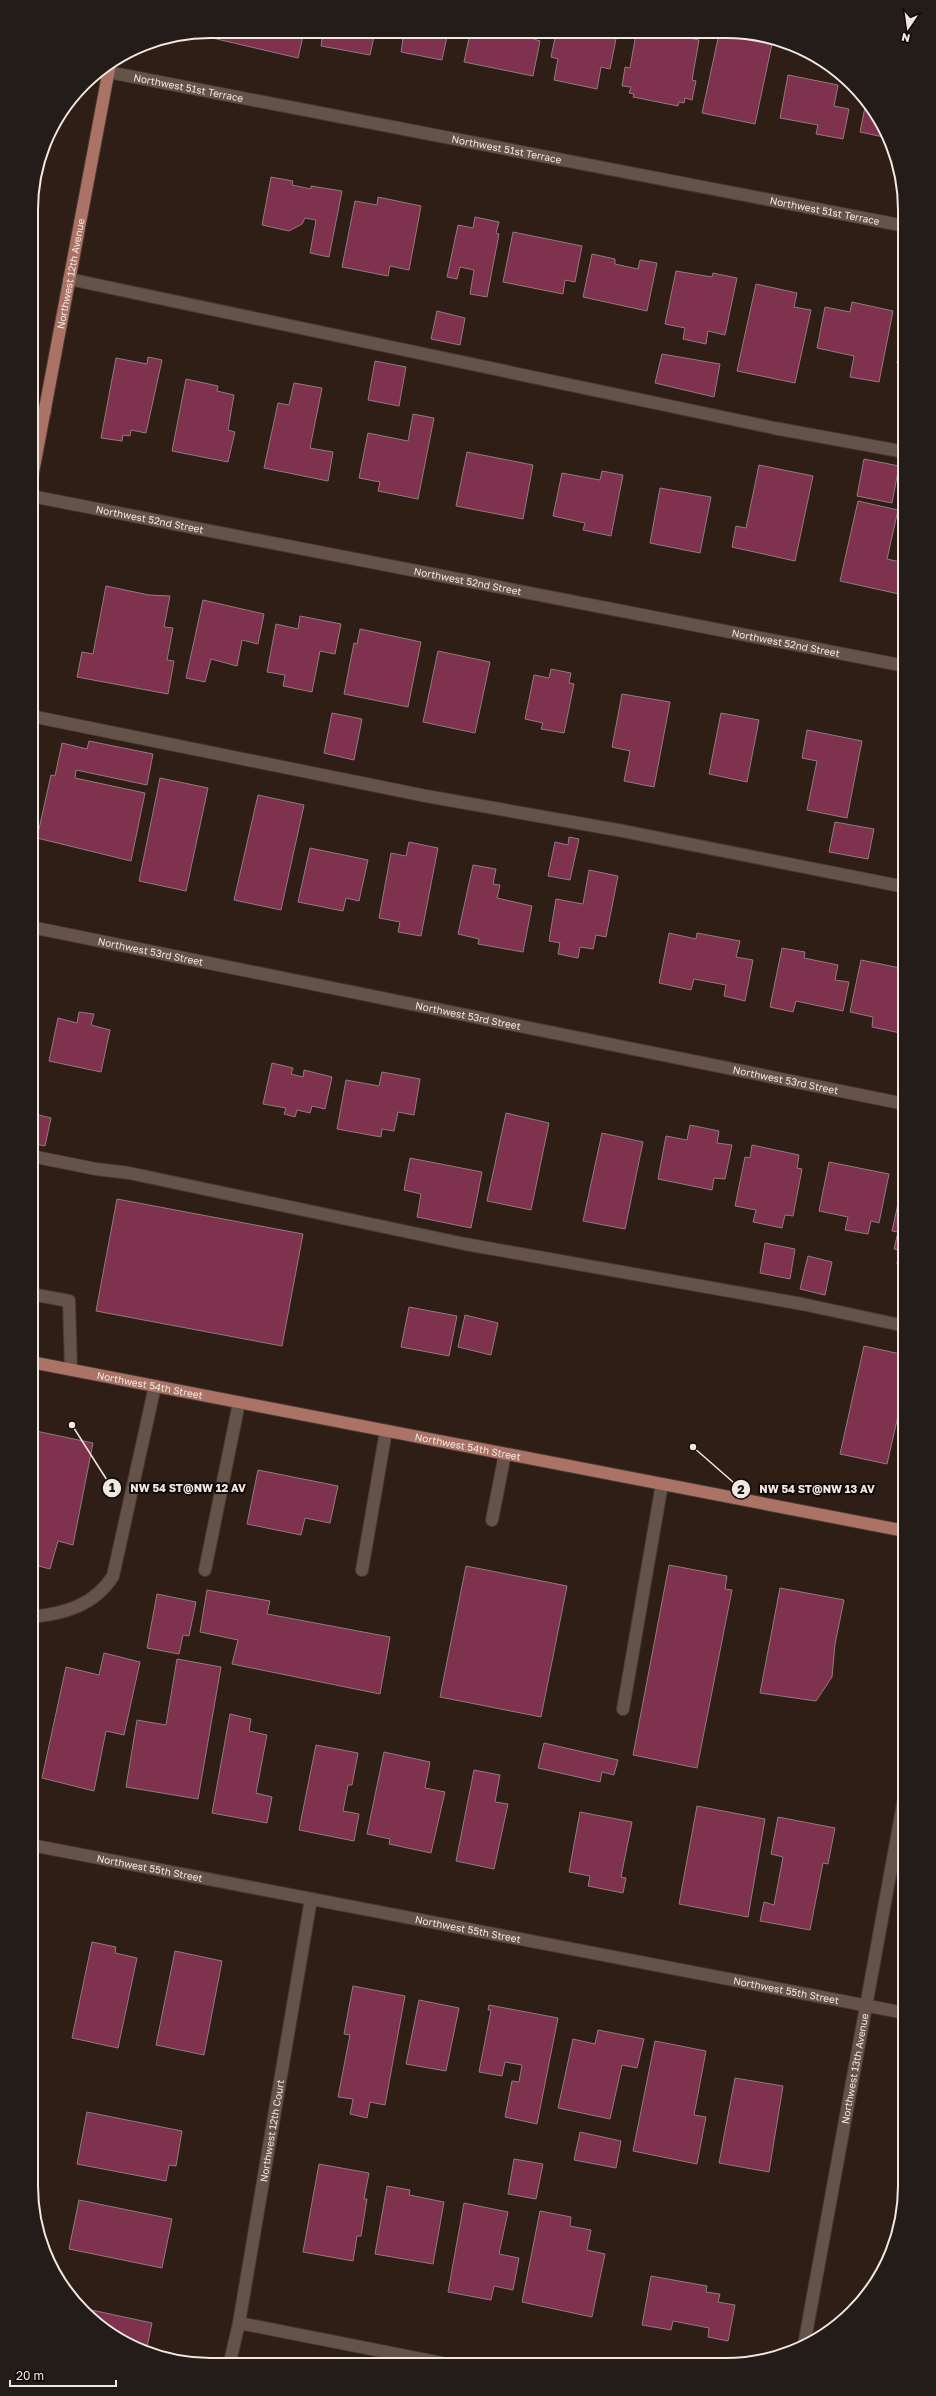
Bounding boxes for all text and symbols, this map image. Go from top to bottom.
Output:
north arrow [888,8,928,48]
text: N [900,31,911,46]
street label: Northwest 51st Terrace [133,71,245,104]
street label: Northwest 51st Terrace [451,133,563,166]
street label: Northwest 51st Terrace [769,194,881,227]
street label: Northwest 12th Avenue [54,217,87,330]
street label: Northwest 52nd Street [95,503,205,535]
street label: Northwest 52nd Street [413,565,523,597]
street label: Northwest 52nd Street [731,626,841,659]
street label: Northwest 53rd Street [97,935,204,968]
street label: Northwest 53rd Street [414,999,522,1032]
street label: Northwest 53rd Street [732,1063,839,1096]
street label: Northwest 54th Street [96,1369,204,1401]
street label: Northwest 54th Street [414,1430,522,1463]
callout: NW 54 ST@NW 12 AV [102,1476,254,1499]
callout: NW 54 ST@NW 13 AV [731,1478,883,1501]
text: 1 [109,1480,115,1495]
text: NW 54 ST@NW 12 AV [130,1481,246,1494]
text: 2 [737,1482,745,1497]
text: NW 54 ST@NW 13 AV [759,1482,875,1495]
street label: Northwest 55th Street [96,1852,204,1884]
street label: Northwest 55th Street [414,1913,522,1945]
street label: Northwest 55th Street [732,1974,840,2006]
street label: Northwest 13th Avenue [839,2012,871,2125]
street label: Northwest 12th Court [257,2079,286,2183]
scale bar [10,2362,116,2388]
text: 20 m [16,2368,44,2383]

